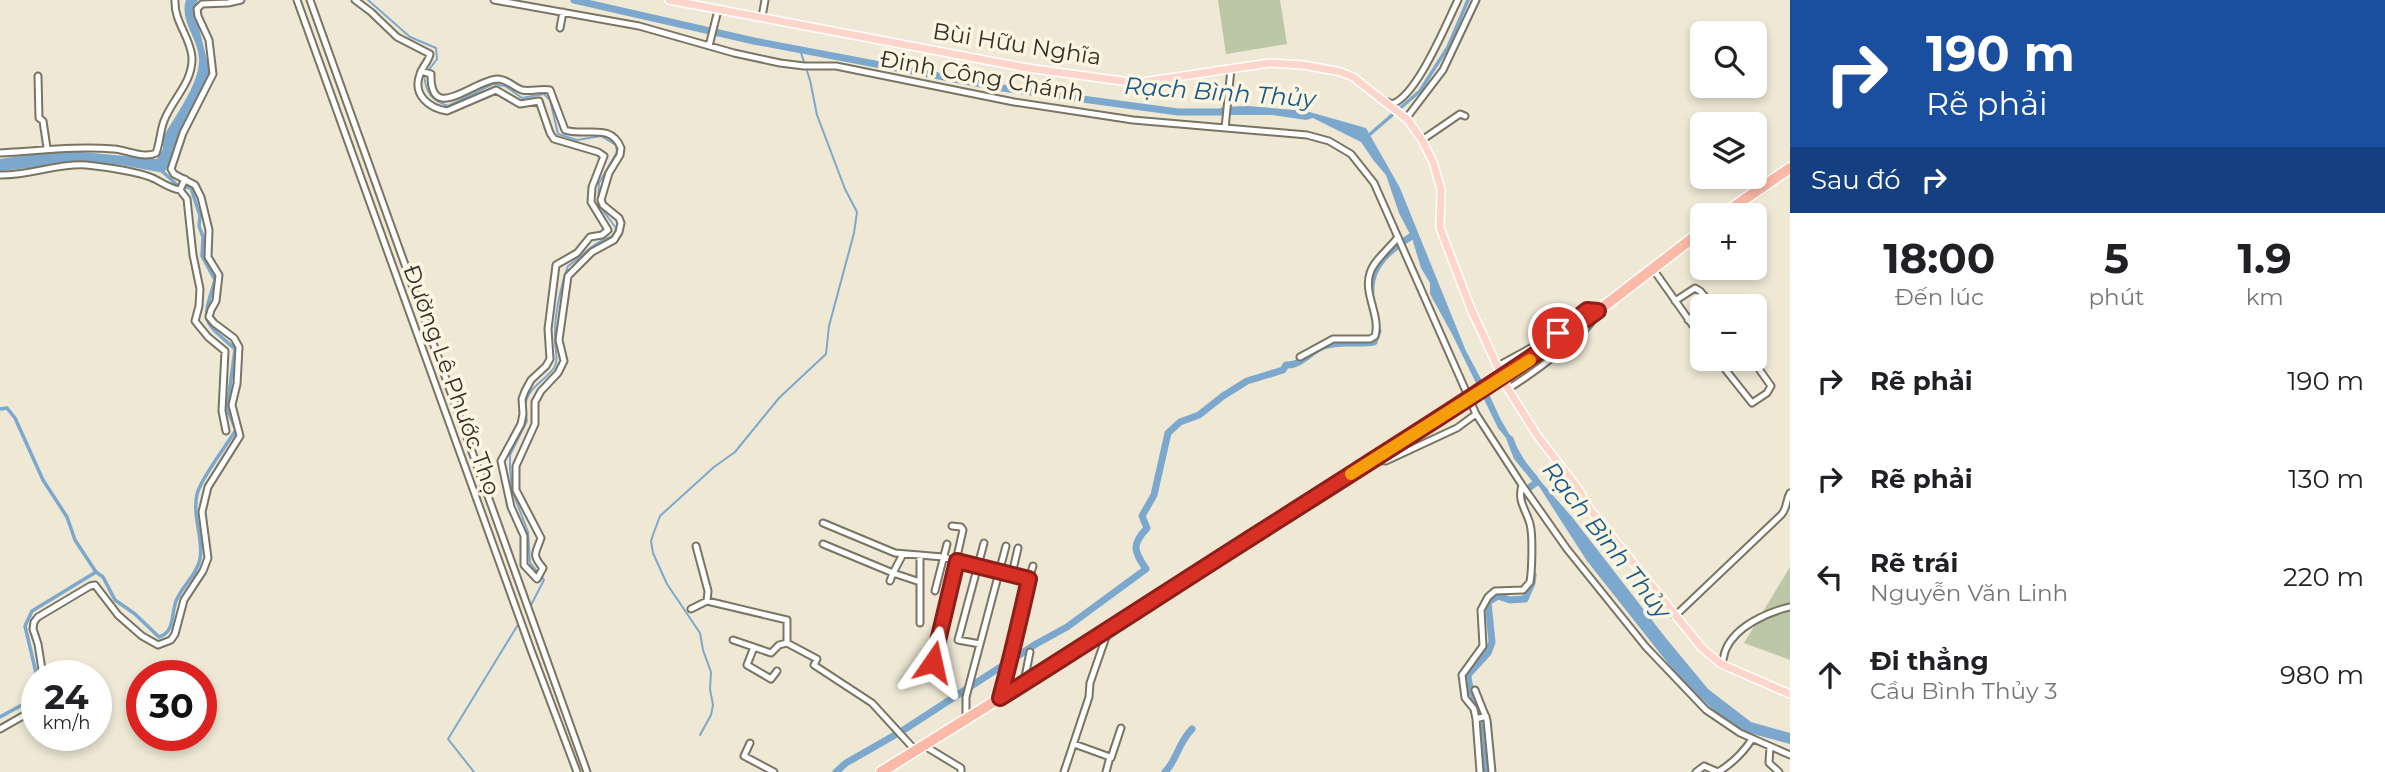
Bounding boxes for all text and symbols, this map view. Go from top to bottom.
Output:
street label: Bùi Hữu Nghĩa [931,17,1103,71]
map controls [1690,21,1767,371]
button: search [1690,21,1767,98]
text: 190 m [1926,24,2075,83]
icon: right [1811,28,1902,119]
street label: Đinh Công Chánh [878,44,1086,108]
water label: Rạch Bình Thủy [1123,71,1319,113]
text: Rẽ phải [1926,84,2048,123]
button: layers [1690,112,1767,189]
icon: right [1915,161,1953,199]
text: Sau đó [1811,164,1901,196]
button: + [1690,203,1767,280]
text: 18:00 [1883,232,1995,284]
text: 5 [2104,232,2129,284]
text: 1.9 [2238,232,2292,284]
street label: Đường Lê Phước Thọ [397,261,507,499]
text: Đến lúc [1895,283,1984,311]
text: phút [2089,283,2144,311]
text: km [2246,283,2284,311]
button: − [1690,294,1767,371]
pin [1528,303,1588,363]
icon: arrive [1539,314,1577,352]
icon: right [1811,362,1849,400]
text: Rẽ phải [1870,365,1973,397]
text: 190 m [2287,365,2364,397]
water label: Rạch Bình Thủy [1537,456,1679,626]
icon: right [1811,460,1849,498]
text: Rẽ phải [1870,463,1973,495]
text: 130 m [2288,463,2364,495]
text: Rẽ trái [1870,547,1958,579]
icon: left [1811,558,1849,596]
text: 220 m [2283,561,2364,593]
text: Nguyễn Văn Linh [1870,579,2068,607]
position arrow [896,625,970,699]
text: Đi thẳng [1870,645,1989,677]
icon: ahead [1811,656,1849,694]
text: 980 m [2280,659,2364,691]
speed limit sign: 30 [126,660,217,751]
text: 24 [44,675,89,718]
text: Cầu Bình Thủy 3 [1870,677,2057,705]
text: km/h [42,712,91,734]

